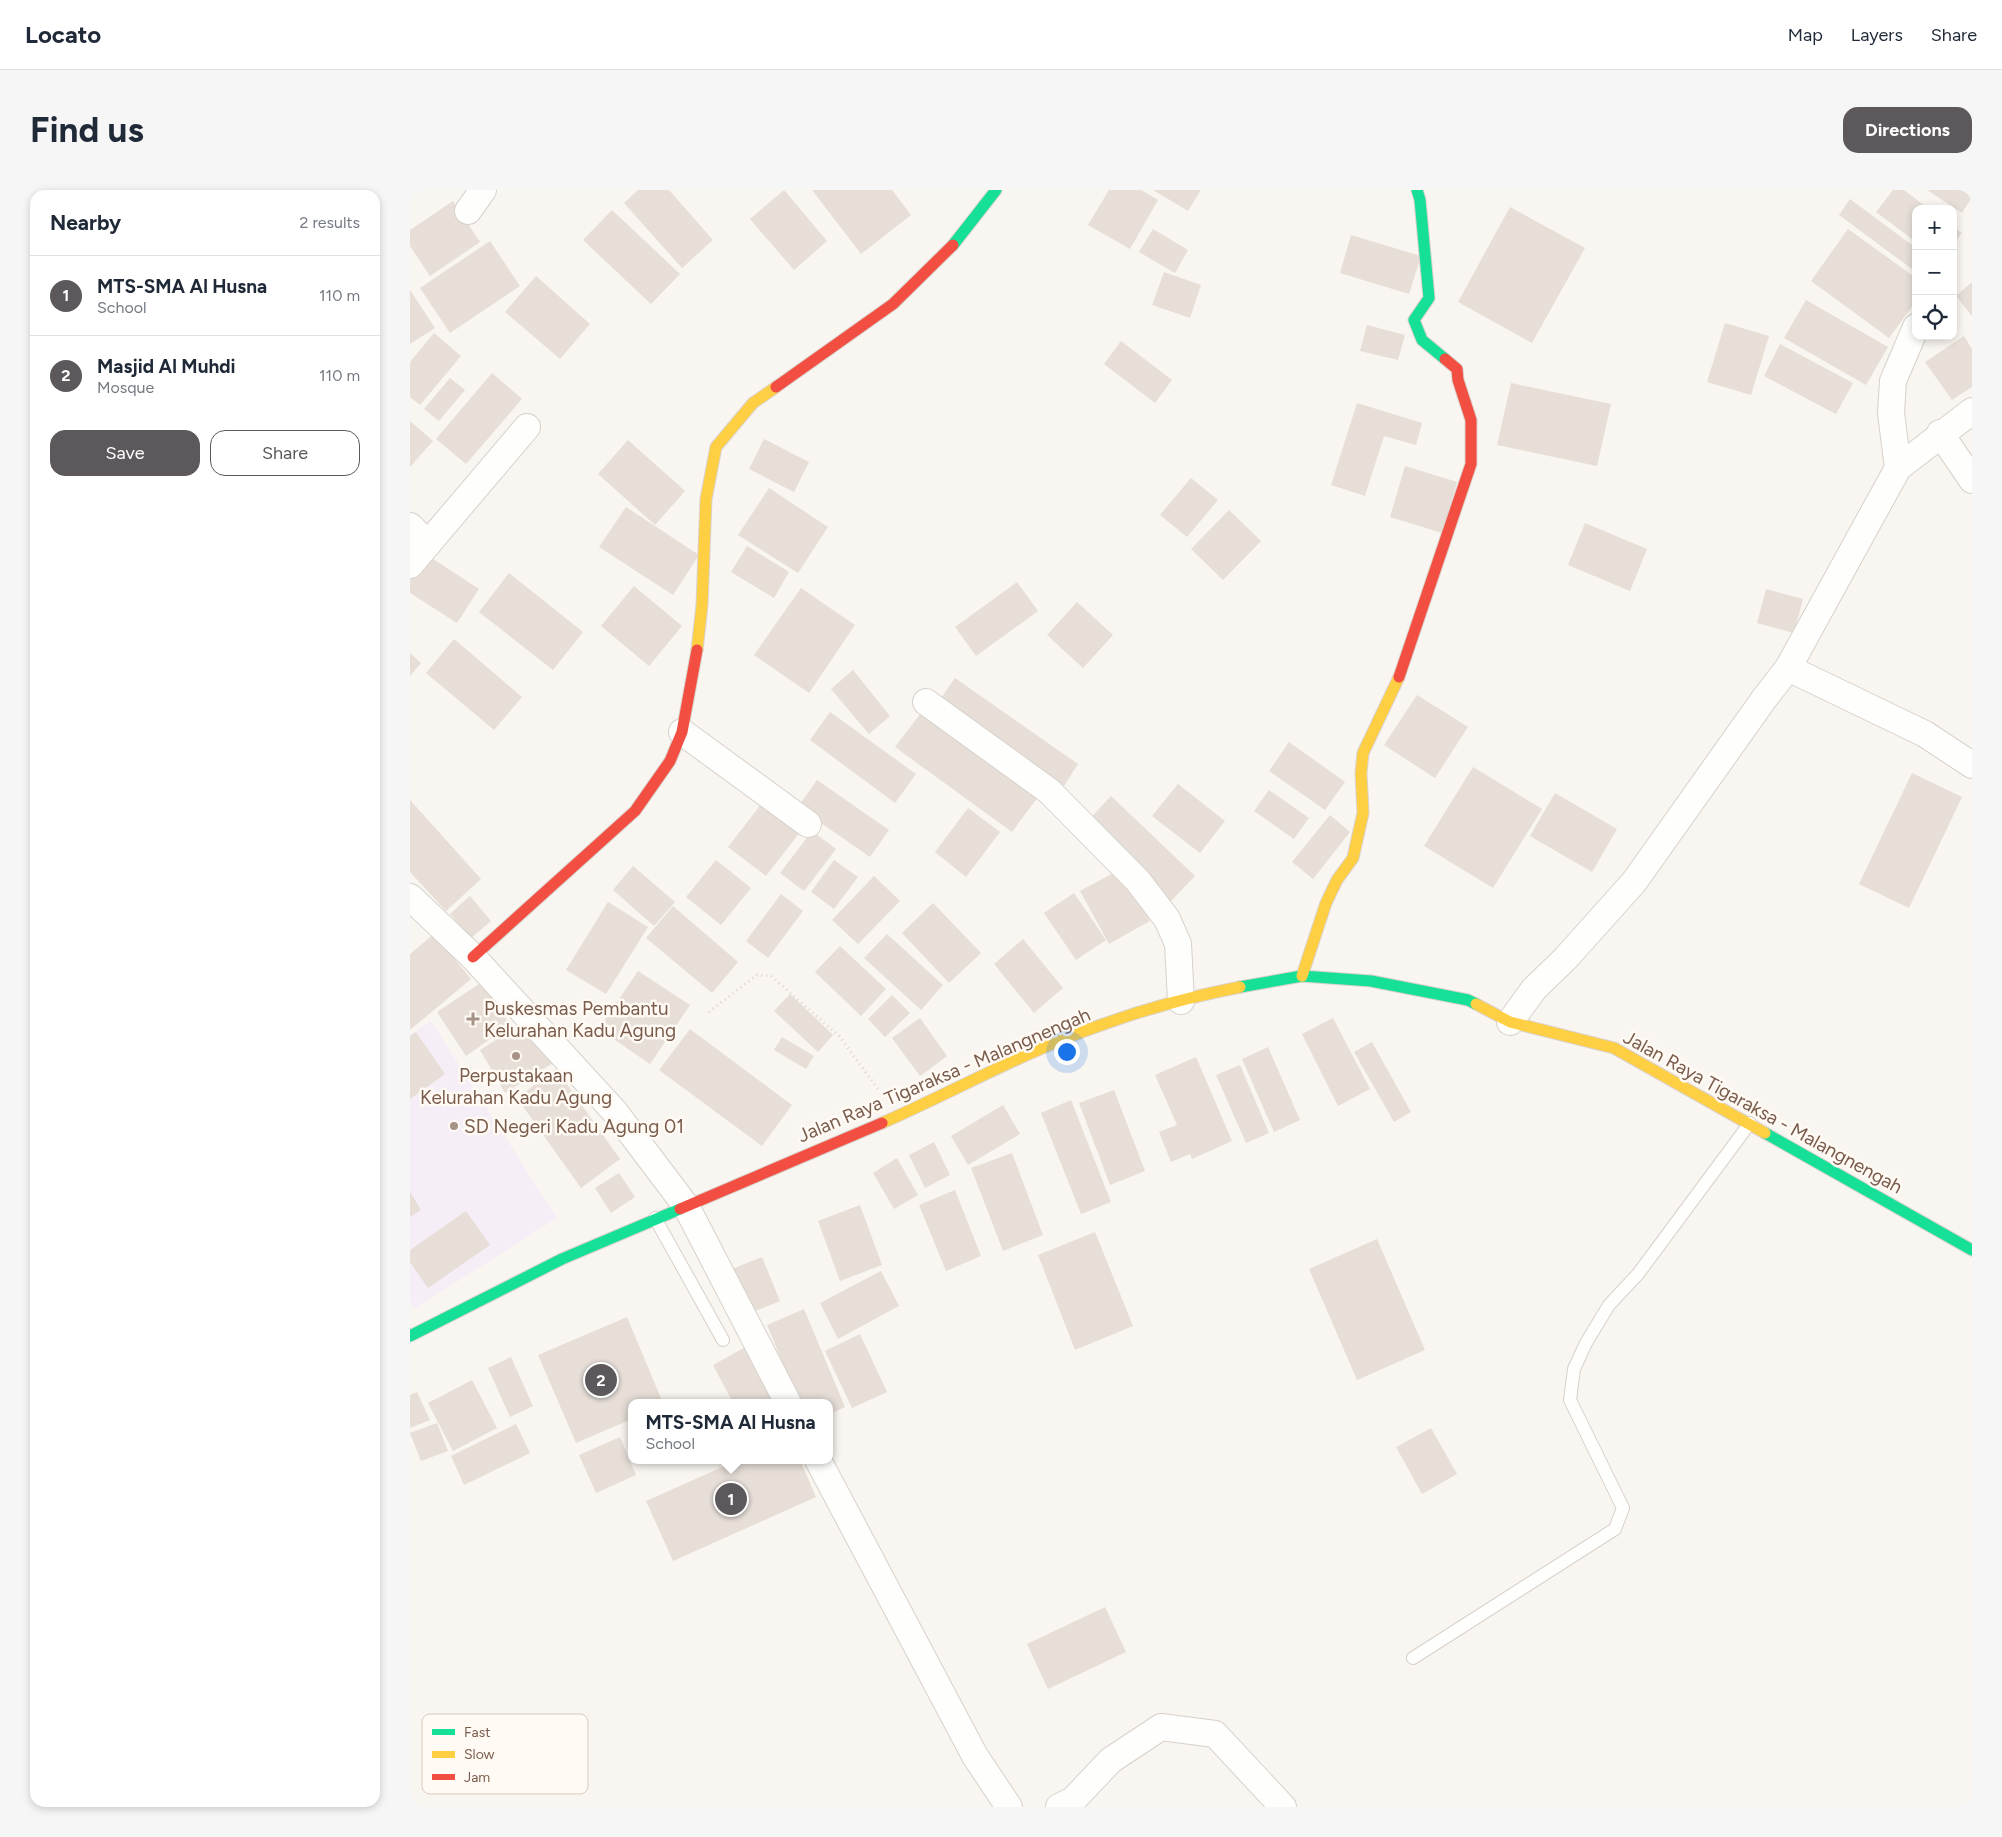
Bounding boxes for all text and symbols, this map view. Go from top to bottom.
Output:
text: Locato [25,20,101,49]
text: Map [1788,24,1823,46]
text: Layers [1851,24,1903,46]
text: Share [1931,24,1977,46]
button: Directions [1843,107,1972,153]
text: Find us [30,109,144,151]
map controls [1912,205,1957,340]
button: + [1912,205,1957,250]
text: Nearby [50,210,121,235]
text: 2 results [300,213,360,232]
button: − [1912,250,1957,295]
text: MTS-SMA Al Husna [97,275,267,298]
text: 1 [63,286,69,305]
text: 110 m [319,286,360,305]
button: locate [1912,295,1957,340]
text: School [97,298,147,317]
text: Masjid Al Muhdi [97,355,236,378]
text: 2 [61,366,71,385]
text: 110 m [319,366,360,385]
text: Mosque [97,378,154,397]
button: Save [50,430,200,476]
button: Share [210,430,360,476]
place label: Puskesmas Pembantu Kelurahan Kadu Agung [484,997,676,1042]
street label: Jalan Raya Tigaraksa - Malangnengah [794,1003,1094,1147]
marker: Puskesmas Pembantu Kelurahan Kadu Agung [466,1012,480,1026]
street label: Jalan Raya Tigaraksa - Malangnengah [1619,1025,1907,1199]
your location [1054,1039,1080,1065]
marker: Perpustakaan Kelurahan Kadu Agung [510,1050,522,1062]
place label: Perpustakaan Kelurahan Kadu Agung [420,1064,612,1109]
place label: SD Negeri Kadu Agung 01 [464,1115,684,1138]
marker: SD Negeri Kadu Agung 01 [448,1120,460,1132]
pin: 2 [585,1361,617,1399]
popup [628,1399,833,1464]
text: MTS-SMA Al Husna [645,1411,816,1434]
text: School [645,1434,695,1453]
pin: 1 [715,1480,747,1518]
legend [422,1714,588,1794]
text: Fast [464,1724,490,1741]
text: Slow [464,1746,495,1763]
text: Jam [464,1769,490,1786]

